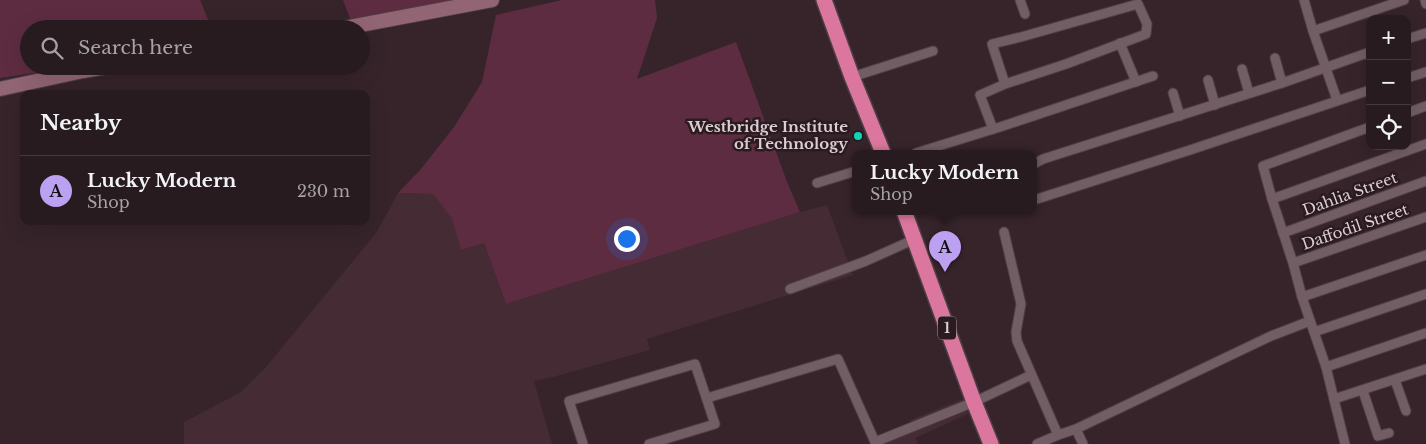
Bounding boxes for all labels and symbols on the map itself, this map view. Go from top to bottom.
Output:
place label: Westbridge Institute of Technology [687,117,848,153]
marker: Westbridge Institute of Technology [852,130,864,142]
street label: Dahlia Street [1300,168,1400,219]
street label: Daffodil Street [1299,199,1411,254]
your location [614,226,640,252]
pin: A [929,231,961,272]
road number: 1 [938,316,956,339]

